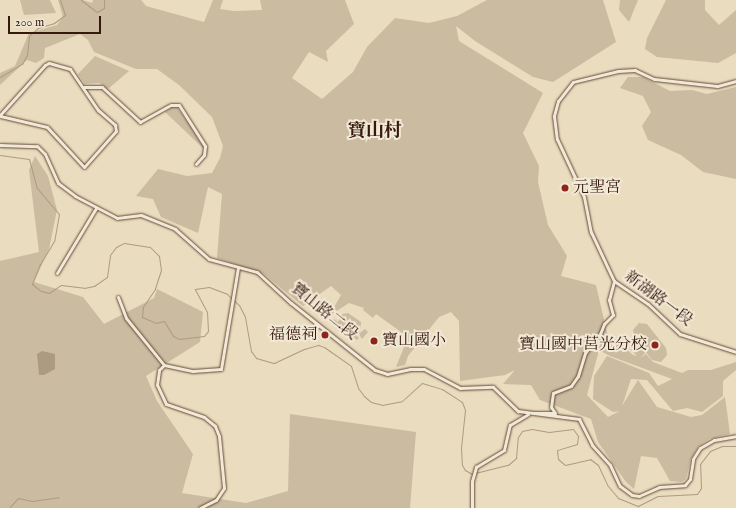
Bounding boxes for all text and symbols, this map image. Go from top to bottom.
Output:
scale bar [10,8,103,34]
text: 200 m [15,15,44,30]
district label: 寶山村 [348,121,402,143]
place label: 元聖宮 [573,178,621,198]
marker: 元聖宮 [560,183,570,193]
street label: 新湖路一段 [620,267,696,331]
street label: 寶山路二段 [287,279,361,345]
place label: 福德祠 [269,325,317,345]
marker: 福德祠 [320,330,330,340]
place label: 寶山國小 [382,331,446,351]
place label: 寶山國中莒光分校 [519,335,647,355]
marker: 寶山國小 [369,336,379,346]
marker: 寶山國中莒光分校 [650,340,660,350]

